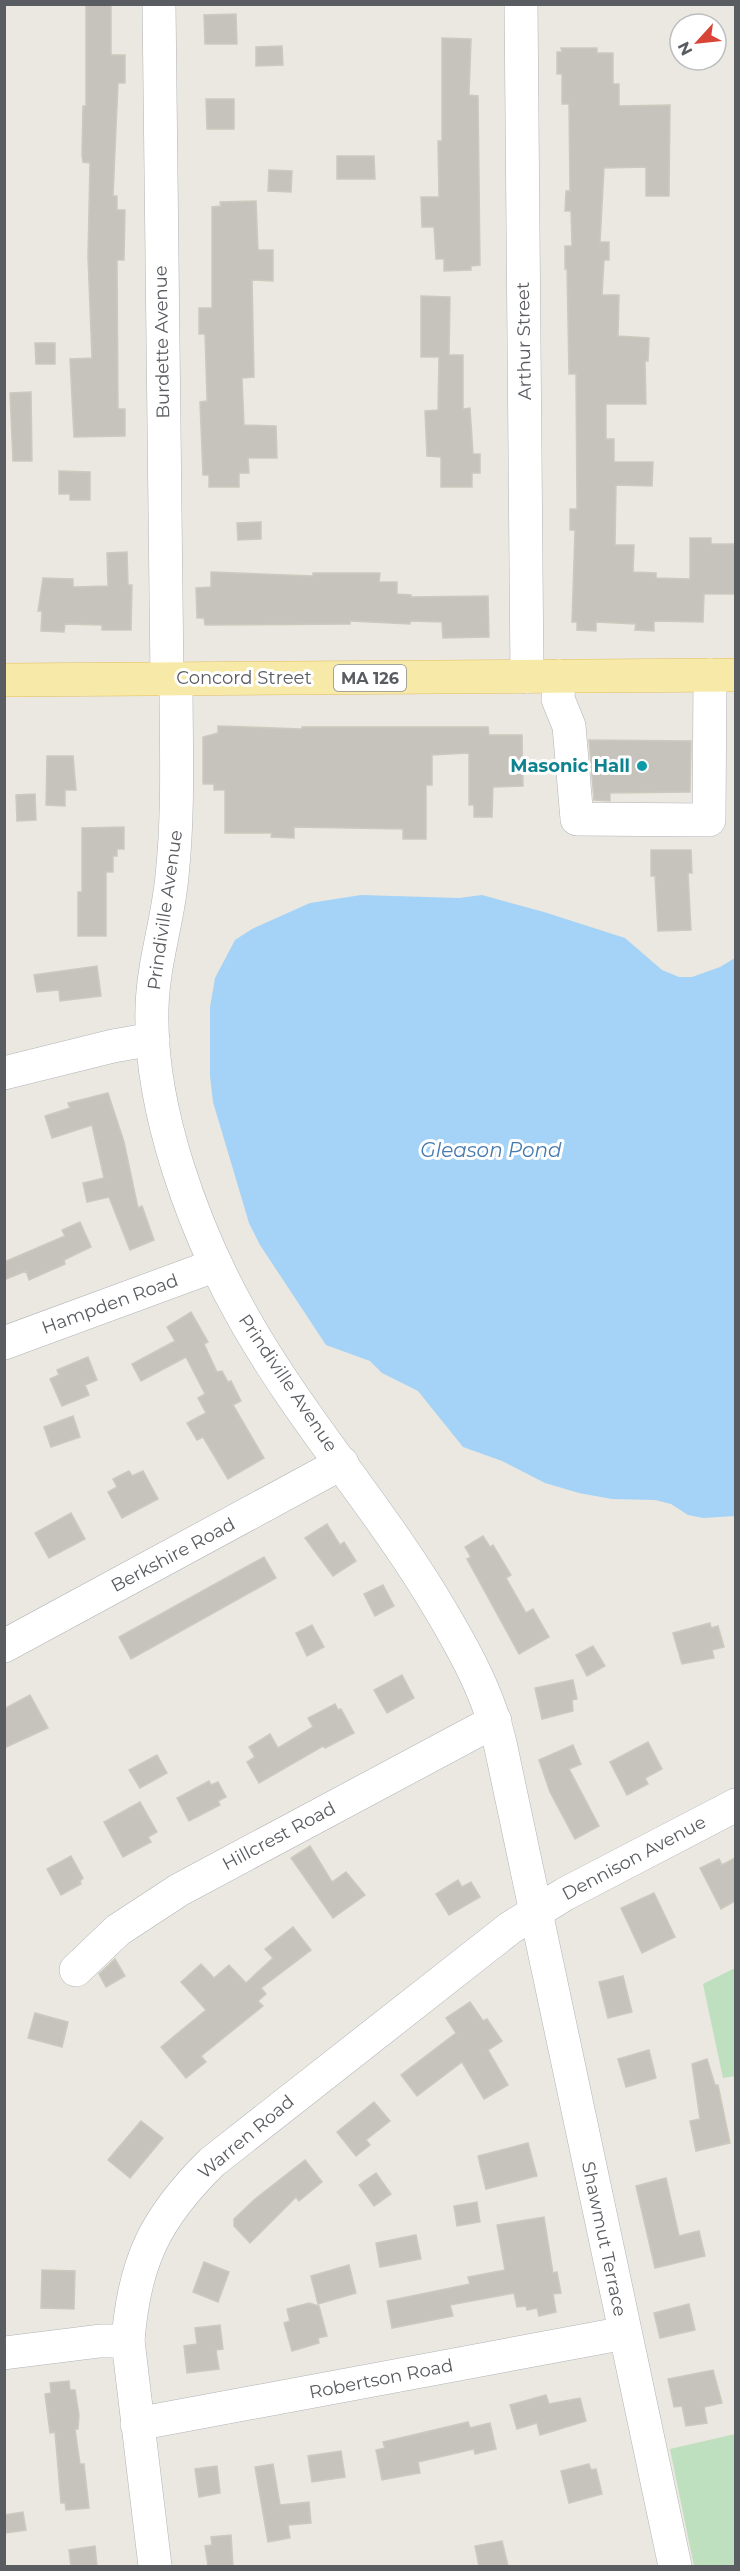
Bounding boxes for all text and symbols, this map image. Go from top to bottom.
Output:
north arrow [668,12,728,72]
text: N [674,39,696,59]
street label: Burdette Avenue [150,265,174,419]
street label: Arthur Street [512,282,536,400]
road number: MA 126 [334,665,406,691]
street label: Concord Street [176,667,312,689]
place label: Masonic Hall [510,755,630,777]
marker: Masonic Hall [635,759,649,773]
street label: Prindiville Avenue [143,828,187,991]
water label: Gleason Pond [420,1138,562,1162]
street label: Hampden Road [39,1269,181,1339]
street label: Prindiville Avenue [234,1310,342,1456]
street label: Berkshire Road [107,1513,239,1597]
street label: Hillcrest Road [219,1797,339,1875]
street label: Dennison Avenue [558,1811,710,1905]
street label: Warren Road [194,2090,298,2184]
street label: Shawmut Terrace [577,2159,631,2319]
street label: Robertson Road [307,2354,455,2404]

